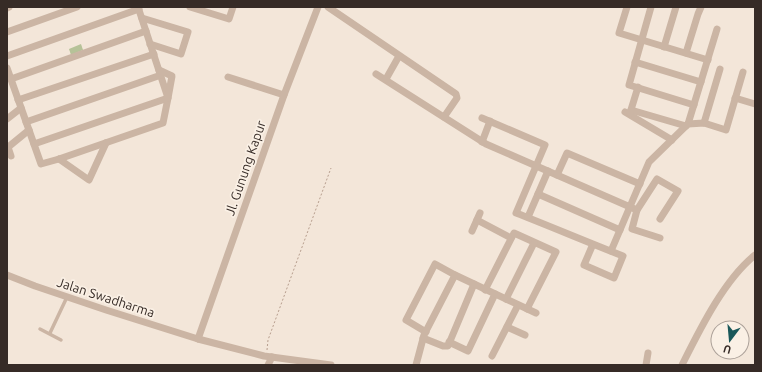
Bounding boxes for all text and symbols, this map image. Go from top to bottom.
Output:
street label: Jl. Gunung Kapur [222,119,268,217]
street label: Jalan Swadharma [55,275,157,319]
north arrow [710,320,750,360]
text: U [722,343,733,356]

